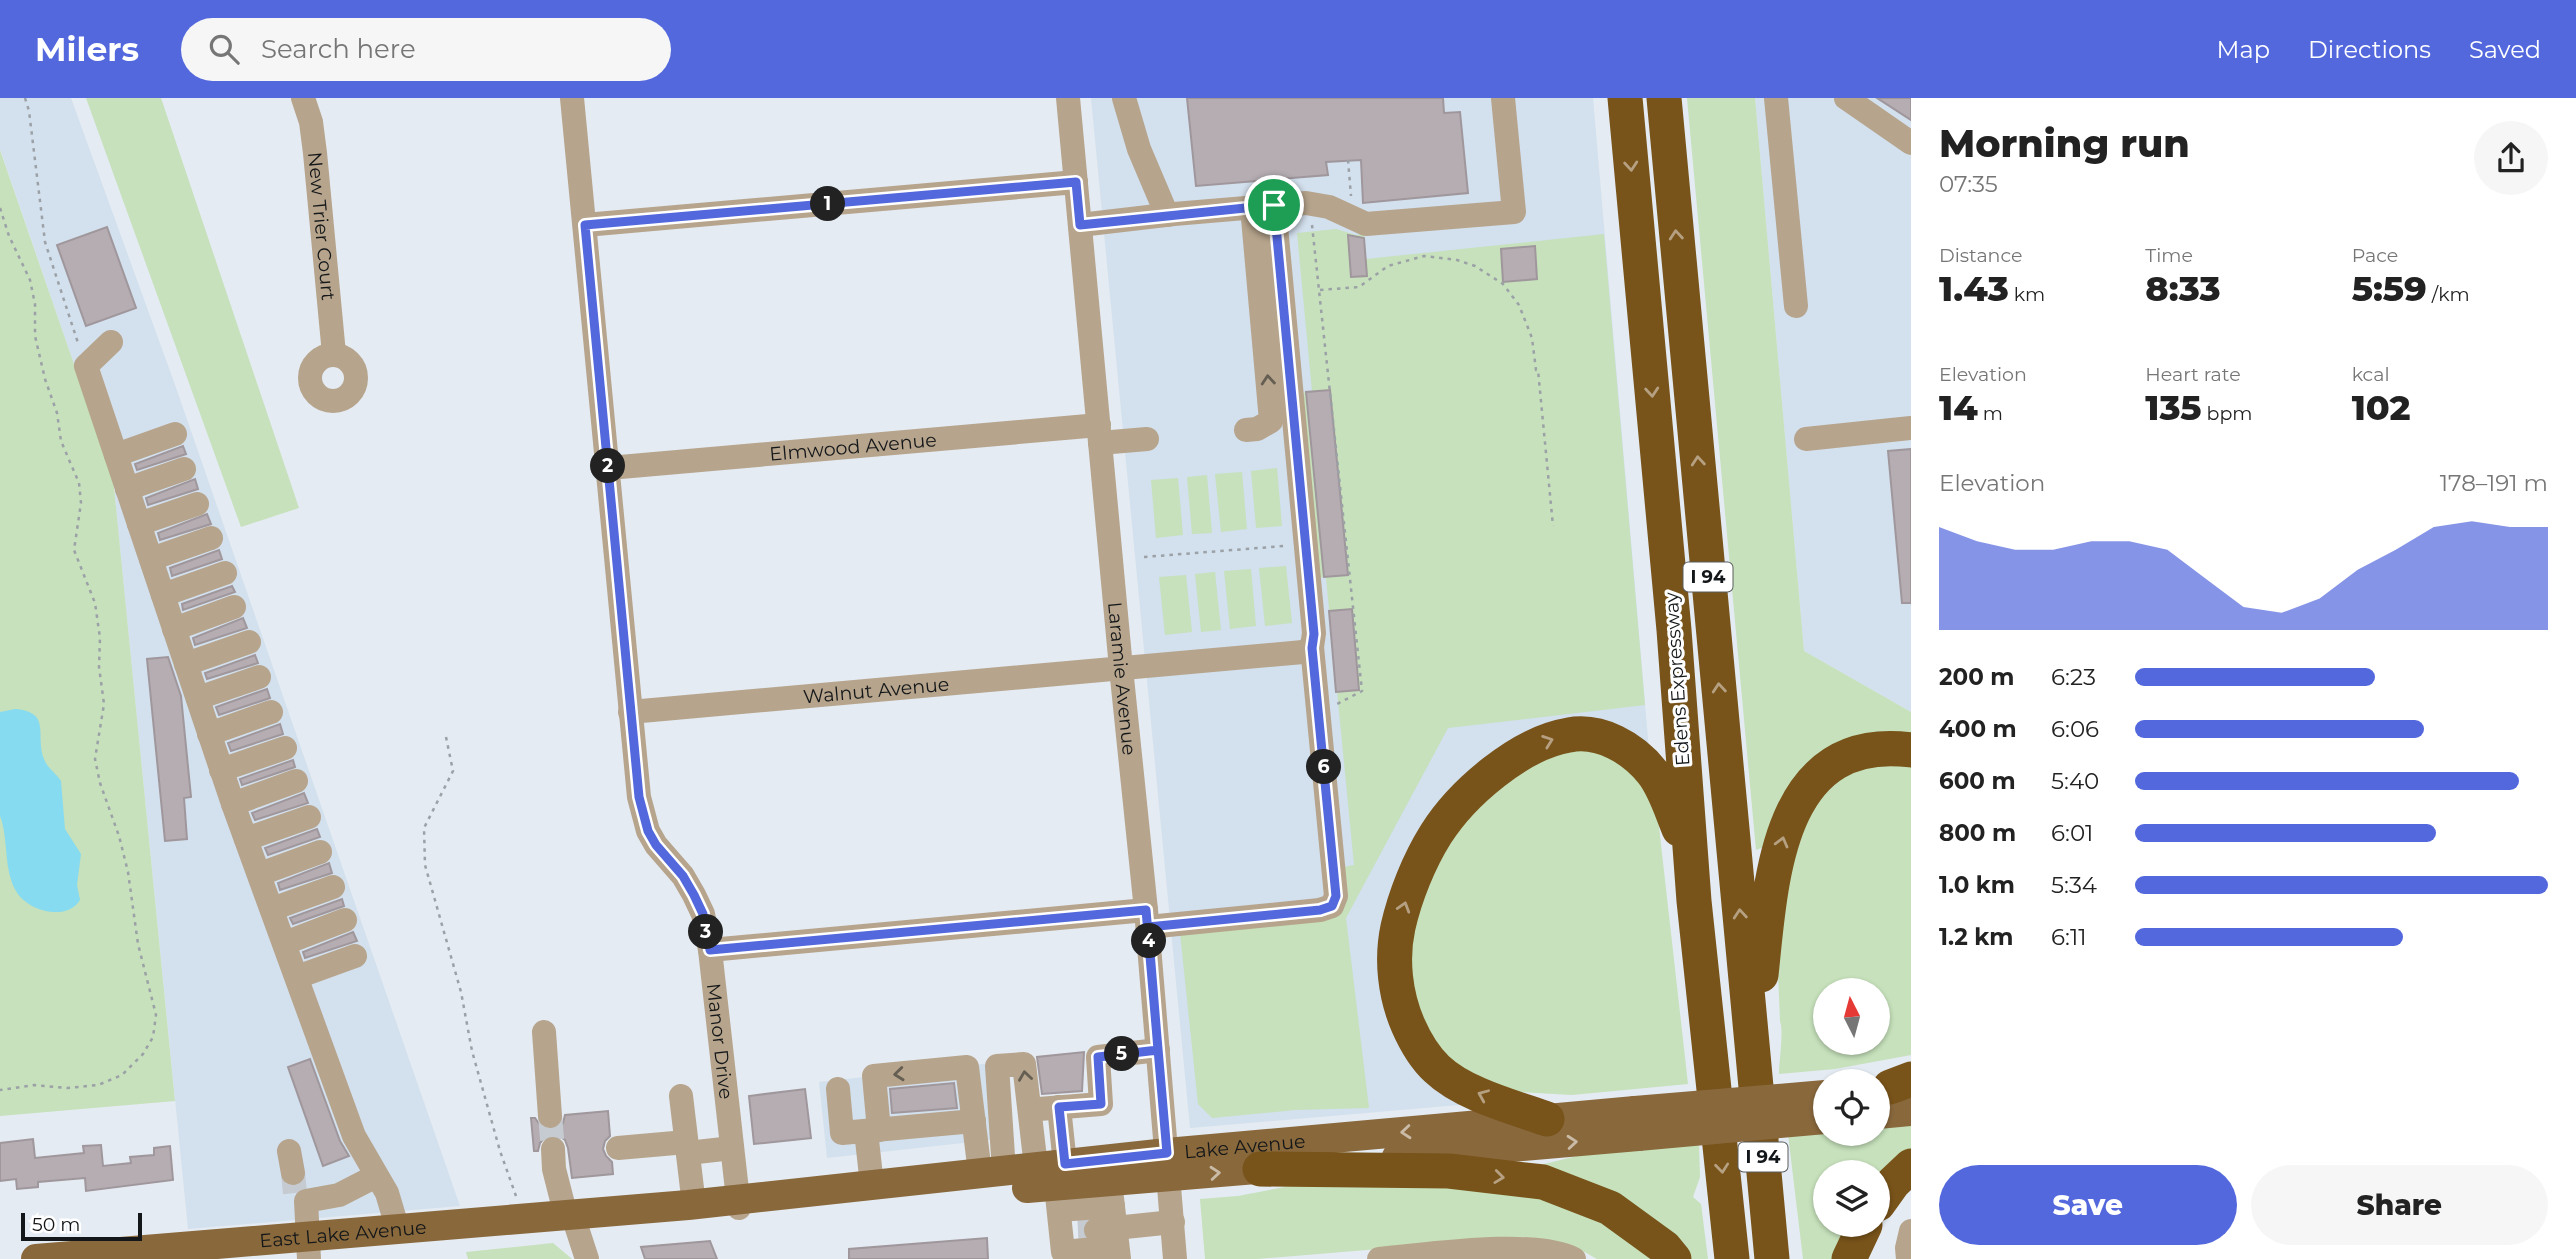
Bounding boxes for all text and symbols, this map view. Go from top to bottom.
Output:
search box [181,18,671,81]
text: Milers [35,29,139,69]
icon: search [205,30,243,68]
text: Search here [261,33,416,65]
text: Map [2217,35,2270,64]
text: Directions [2308,35,2431,64]
text: Saved [2469,35,2541,64]
text: Morning run [1939,120,2190,167]
button: share [2474,121,2548,195]
street label: New Trier Court [303,151,340,302]
one-way arrow [1623,161,1638,172]
text: 07:35 [1939,170,1998,198]
pin [1244,175,1304,235]
pin: 1 [810,186,846,222]
icon: arrive [1255,186,1293,224]
text: 1 [824,192,831,215]
one-way arrow [1669,229,1684,240]
text: Distance [1939,244,2022,267]
text: Time [2145,244,2193,267]
text: Pace [2352,244,2398,267]
text: 1.43 [1939,267,2009,310]
text: 8:33 [2145,267,2221,310]
text: 5:59 [2352,267,2427,310]
text: km [2009,283,2045,306]
text: /km [2427,283,2470,306]
text: Elevation [1939,363,2027,386]
text: Heart rate [2145,363,2241,386]
text: kcal [2352,363,2390,386]
one-way arrow [1261,375,1276,386]
text: 14 [1939,386,1978,429]
text: 135 [2145,386,2202,429]
text: 102 [2352,386,2411,429]
one-way arrow [1644,387,1659,398]
text: m [1978,402,2003,425]
text: bpm [2202,402,2252,425]
street label: Elmwood Avenue [769,428,938,465]
pin: 2 [590,448,626,484]
text: 2 [602,454,613,477]
one-way arrow [1690,455,1705,467]
text: Elevation [1939,469,2045,497]
text: 178–191 m [2440,469,2548,497]
road number: I 94 [1684,562,1732,592]
street label: Edens Expressway [1659,591,1695,767]
street label: Laramie Avenue [1103,601,1141,756]
text: 200 m [1939,663,2014,691]
text: 6:23 [2051,663,2096,691]
street label: Walnut Avenue [802,672,950,708]
one-way arrow [1711,682,1726,693]
text: 400 m [1939,715,2017,743]
text: 6:06 [2051,715,2099,743]
one-way arrow [1542,736,1554,750]
pin: 6 [1306,750,1342,784]
text: 6 [1317,755,1330,778]
text: 600 m [1939,767,2016,795]
text: 5:40 [2051,767,2099,795]
text: 800 m [1939,819,2016,847]
text: 6:01 [2051,819,2093,847]
one-way arrow [1774,836,1788,848]
text: 1.0 km [1939,871,2015,899]
text: 5:34 [2051,871,2097,899]
one-way arrow [1396,901,1410,914]
one-way arrow [1733,908,1748,919]
pin: 3 [688,914,724,950]
text: 3 [700,920,711,943]
text: 1.2 km [1939,923,2013,951]
text: 6:11 [2051,923,2087,951]
pin: 4 [1132,924,1166,958]
text: 4 [1142,929,1155,952]
north arrow [1813,978,1890,1055]
map controls [1813,978,1890,1237]
street label: Manor Drive [702,982,738,1100]
pin: 5 [1104,1037,1140,1072]
text: 5 [1116,1042,1127,1065]
one-way arrow [894,1066,905,1081]
button: locate [1813,1069,1890,1146]
one-way arrow [1018,1070,1033,1081]
one-way arrow [1478,1089,1490,1103]
one-way arrow [1400,1124,1411,1139]
street label: Lake Avenue [1183,1129,1306,1163]
one-way arrow [1566,1134,1578,1149]
road number: I 94 [1738,1142,1788,1172]
button: layers [1813,1160,1890,1237]
one-way arrow [1715,1162,1730,1174]
button: Save [1939,1165,2237,1245]
button: Share [2251,1165,2548,1245]
one-way arrow [1209,1166,1220,1181]
one-way arrow [1493,1170,1505,1185]
scale bar [21,1210,142,1242]
text: 50 m [32,1213,80,1236]
street label: East Lake Avenue [259,1215,427,1252]

